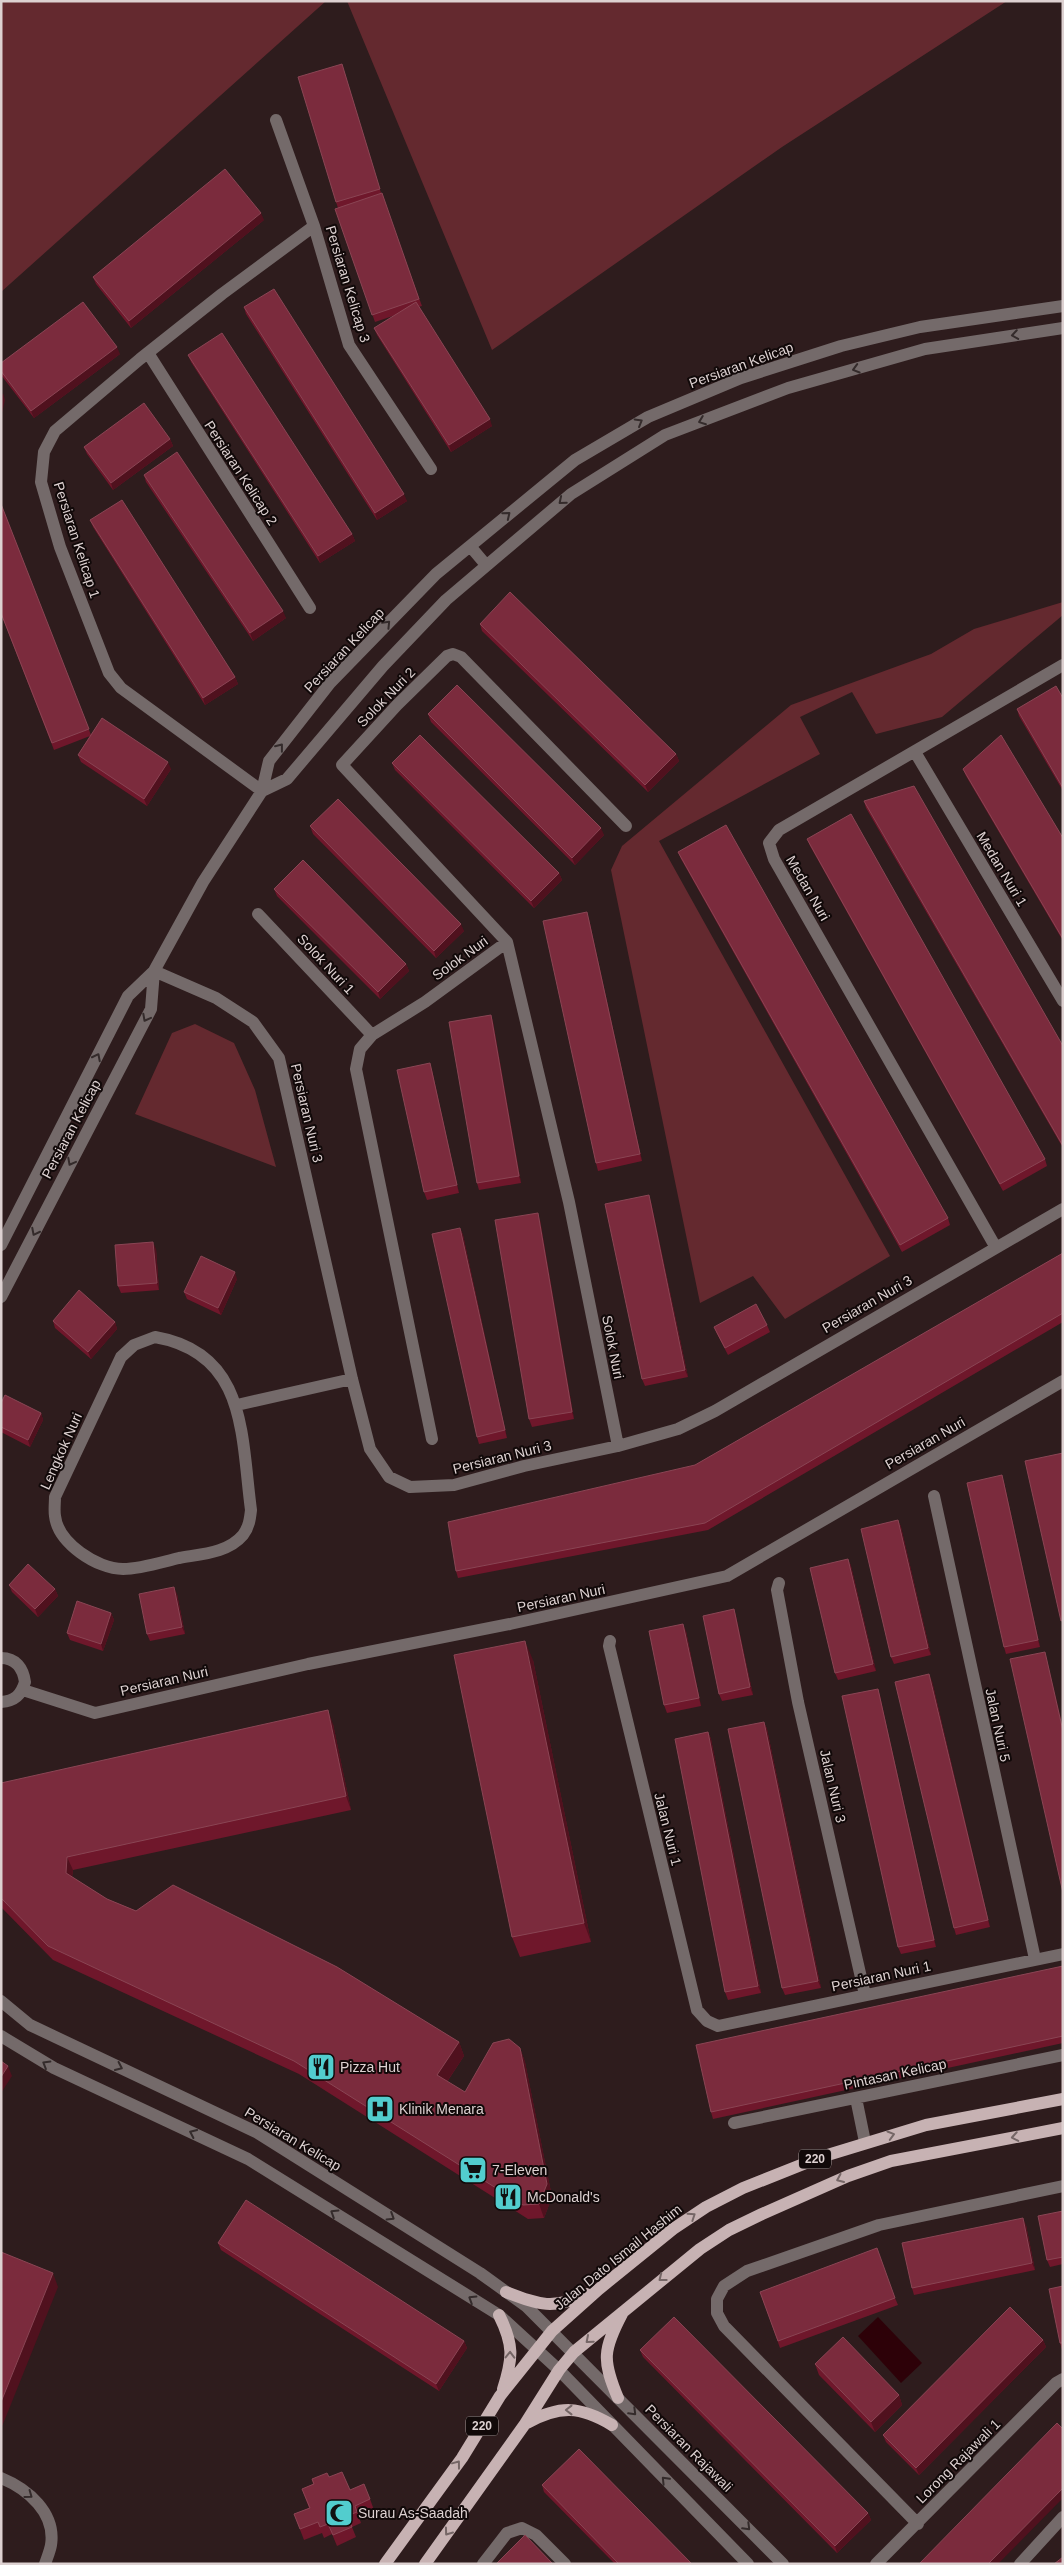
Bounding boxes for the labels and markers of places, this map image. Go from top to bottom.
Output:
restaurant icon: Pizza Hut [306,2052,336,2082]
place label: Pizza Hut [340,2059,400,2075]
hospital icon: Klinik Menara [365,2094,395,2124]
place label: Klinik Menara [399,2101,484,2117]
supermarket icon: 7-Eleven [458,2155,488,2185]
place label: 7-Eleven [492,2162,547,2178]
restaurant icon: McDonald's [493,2182,523,2212]
place label: McDonald's [527,2189,600,2205]
mosque icon: Surau As-Saadah [324,2498,354,2528]
place label: Surau As-Saadah [358,2505,468,2521]

